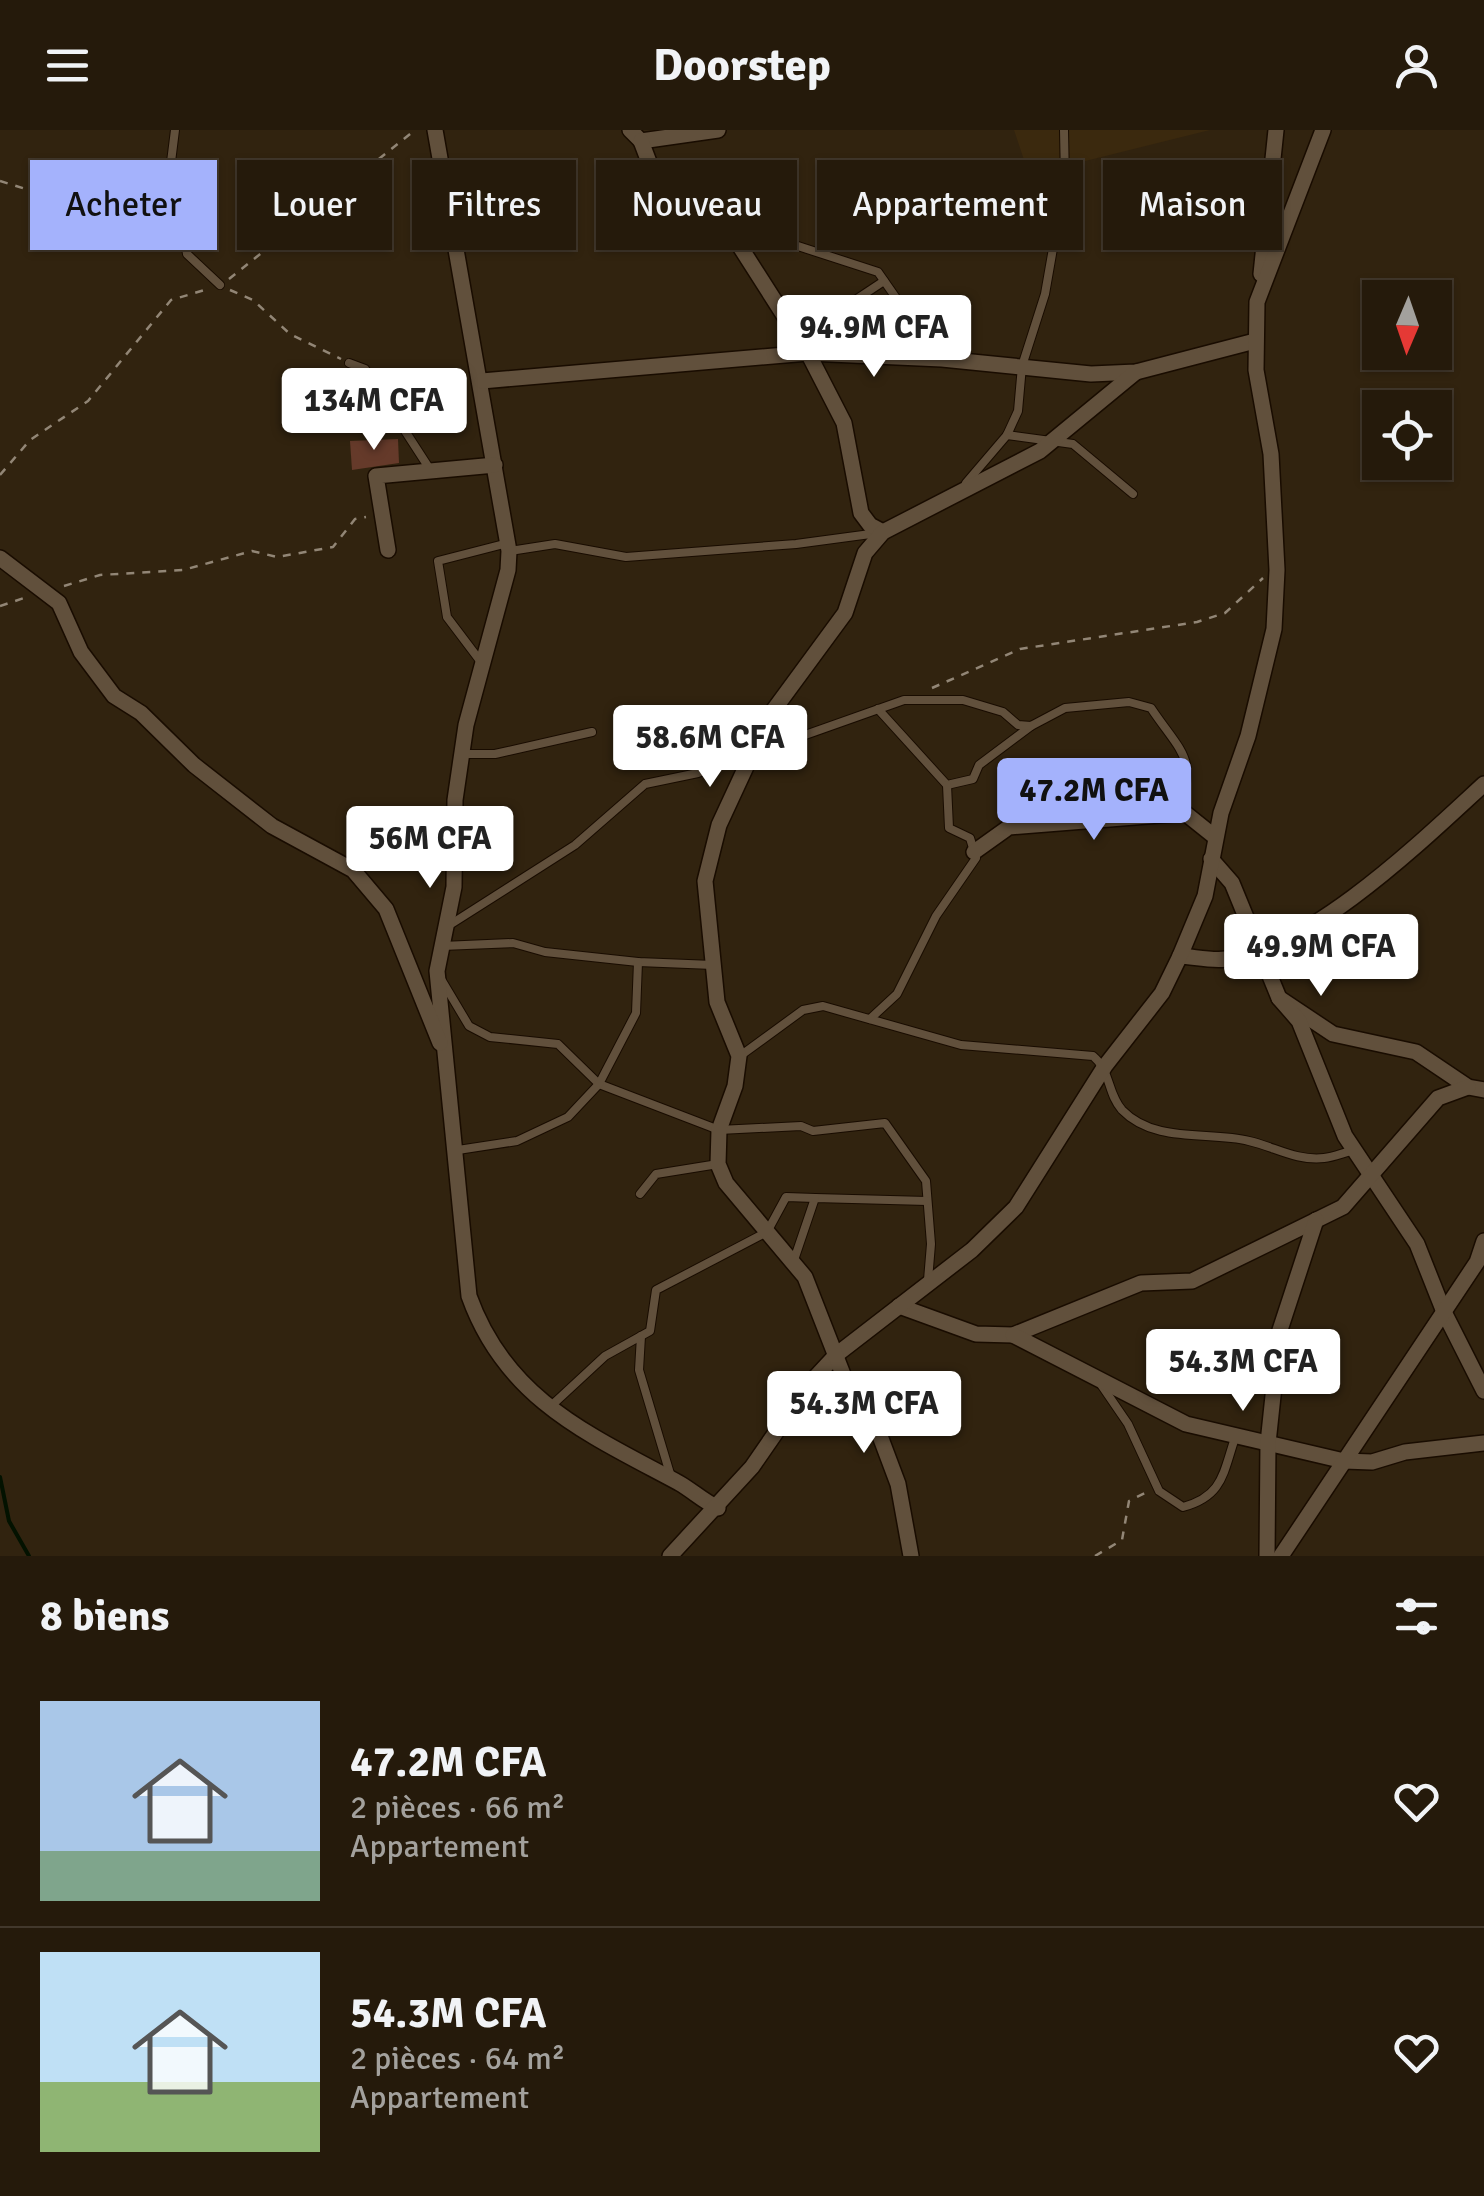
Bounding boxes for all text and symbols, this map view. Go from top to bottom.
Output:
icon: menu [40,38,95,93]
text: Doorstep [653,38,831,93]
icon: person [1389,38,1444,93]
chip: Acheter [30,160,217,250]
chip: Louer [237,160,392,250]
chip: Filtres [412,160,576,250]
chip: Nouveau [596,160,797,250]
chip: Appartement [817,160,1083,250]
chip: Maison [1103,160,1282,250]
north arrow [1362,280,1452,370]
map controls [1362,280,1452,480]
pin: 94.9M CFA [760,295,988,380]
text: 94.9M CFA [799,308,949,347]
pin: 134M CFA [271,368,477,453]
text: 134M CFA [304,381,444,420]
button: locate [1362,390,1452,480]
pin: 58.6M CFA [596,705,824,790]
text: 58.6M CFA [635,718,785,757]
pin: 47.2M CFA [980,758,1208,843]
text: 47.2M CFA [1019,771,1169,810]
pin: 56M CFA [338,806,522,891]
text: 56M CFA [368,819,492,858]
pin: 49.9M CFA [1207,914,1435,999]
text: 49.9M CFA [1246,927,1396,966]
pin: 54.3M CFA [1129,1329,1357,1414]
text: 54.3M CFA [1168,1342,1318,1381]
pin: 54.3M CFA [750,1371,978,1456]
text: 54.3M CFA [789,1384,939,1423]
icon: filters [1389,1589,1444,1644]
text: 8 biens [40,1591,169,1642]
text: 47.2M CFA [350,1737,546,1788]
icon: home [120,1741,240,1861]
icon: heart [1389,1774,1444,1829]
text: 2 pièces · 66 m² [350,1788,565,1827]
text: Appartement [350,1827,529,1866]
text: 54.3M CFA [350,1988,546,2039]
icon: home [120,1992,240,2112]
icon: heart [1389,2025,1444,2080]
text: 2 pièces · 64 m² [350,2039,565,2078]
text: Appartement [350,2078,529,2117]

